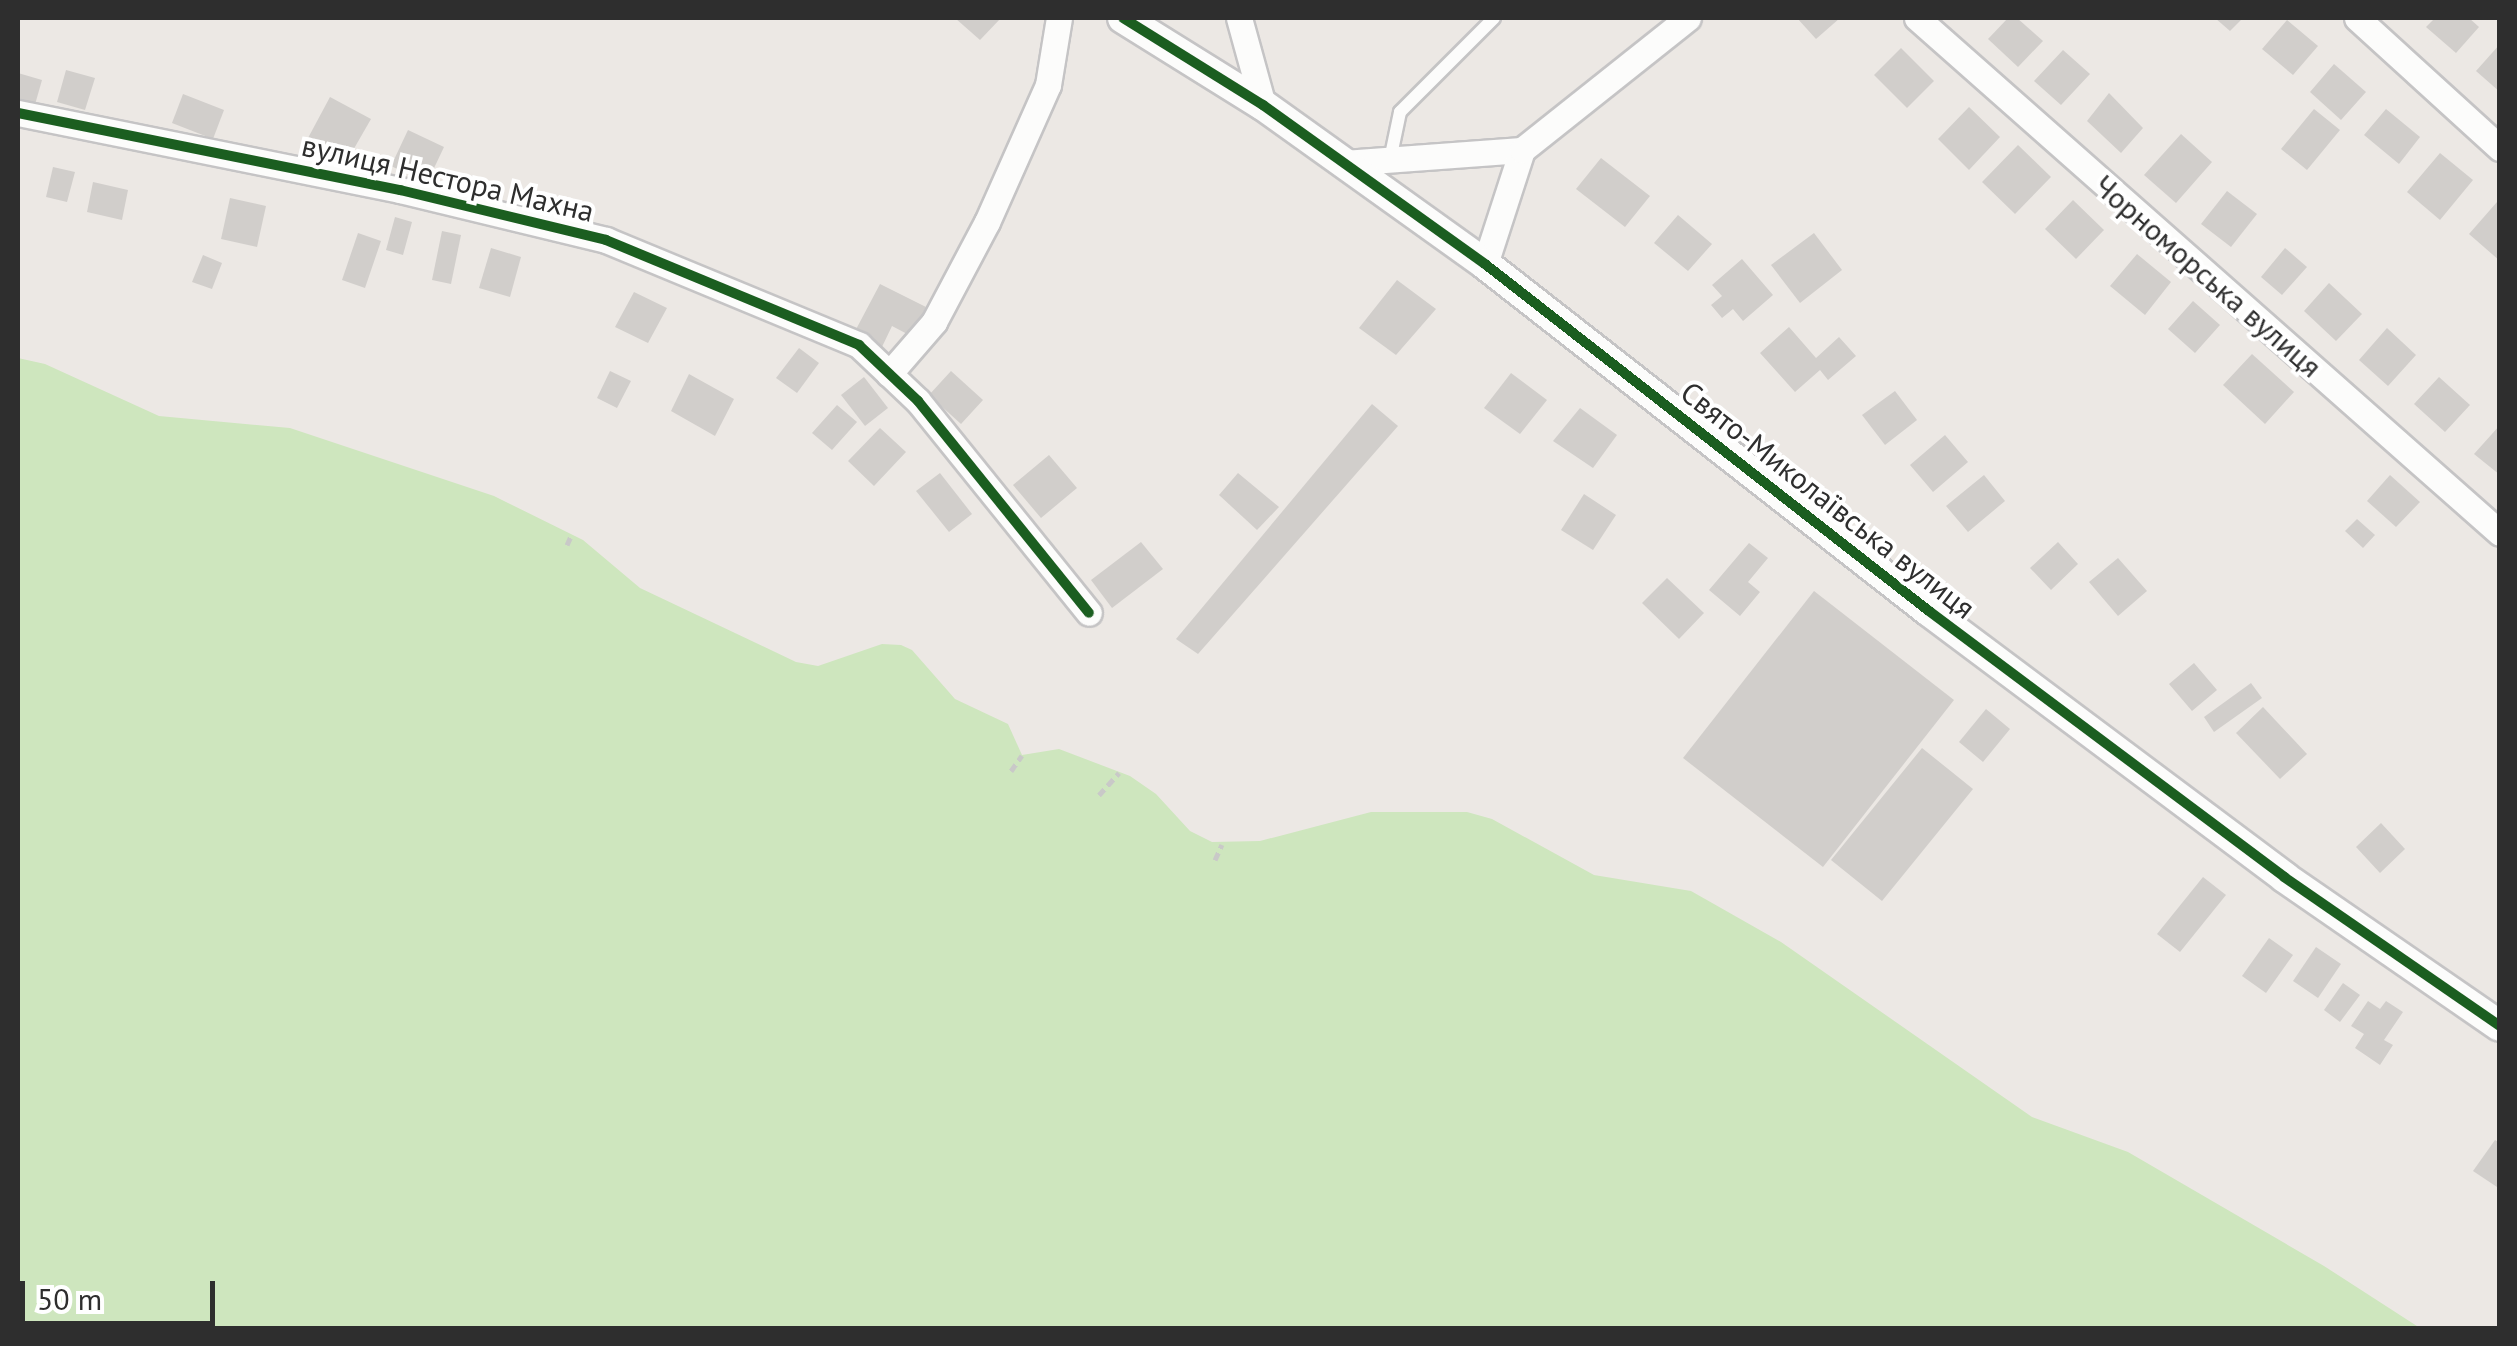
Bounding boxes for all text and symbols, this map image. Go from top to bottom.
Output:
street label: вулиця Нестора Махна [298,127,598,229]
street label: Чорноморська вулиця [2087,167,2329,385]
street label: Свято-Миколаївська вулиця [1674,374,1982,626]
scale bar [25,1261,220,1323]
text: 50 m [37,1279,102,1318]

